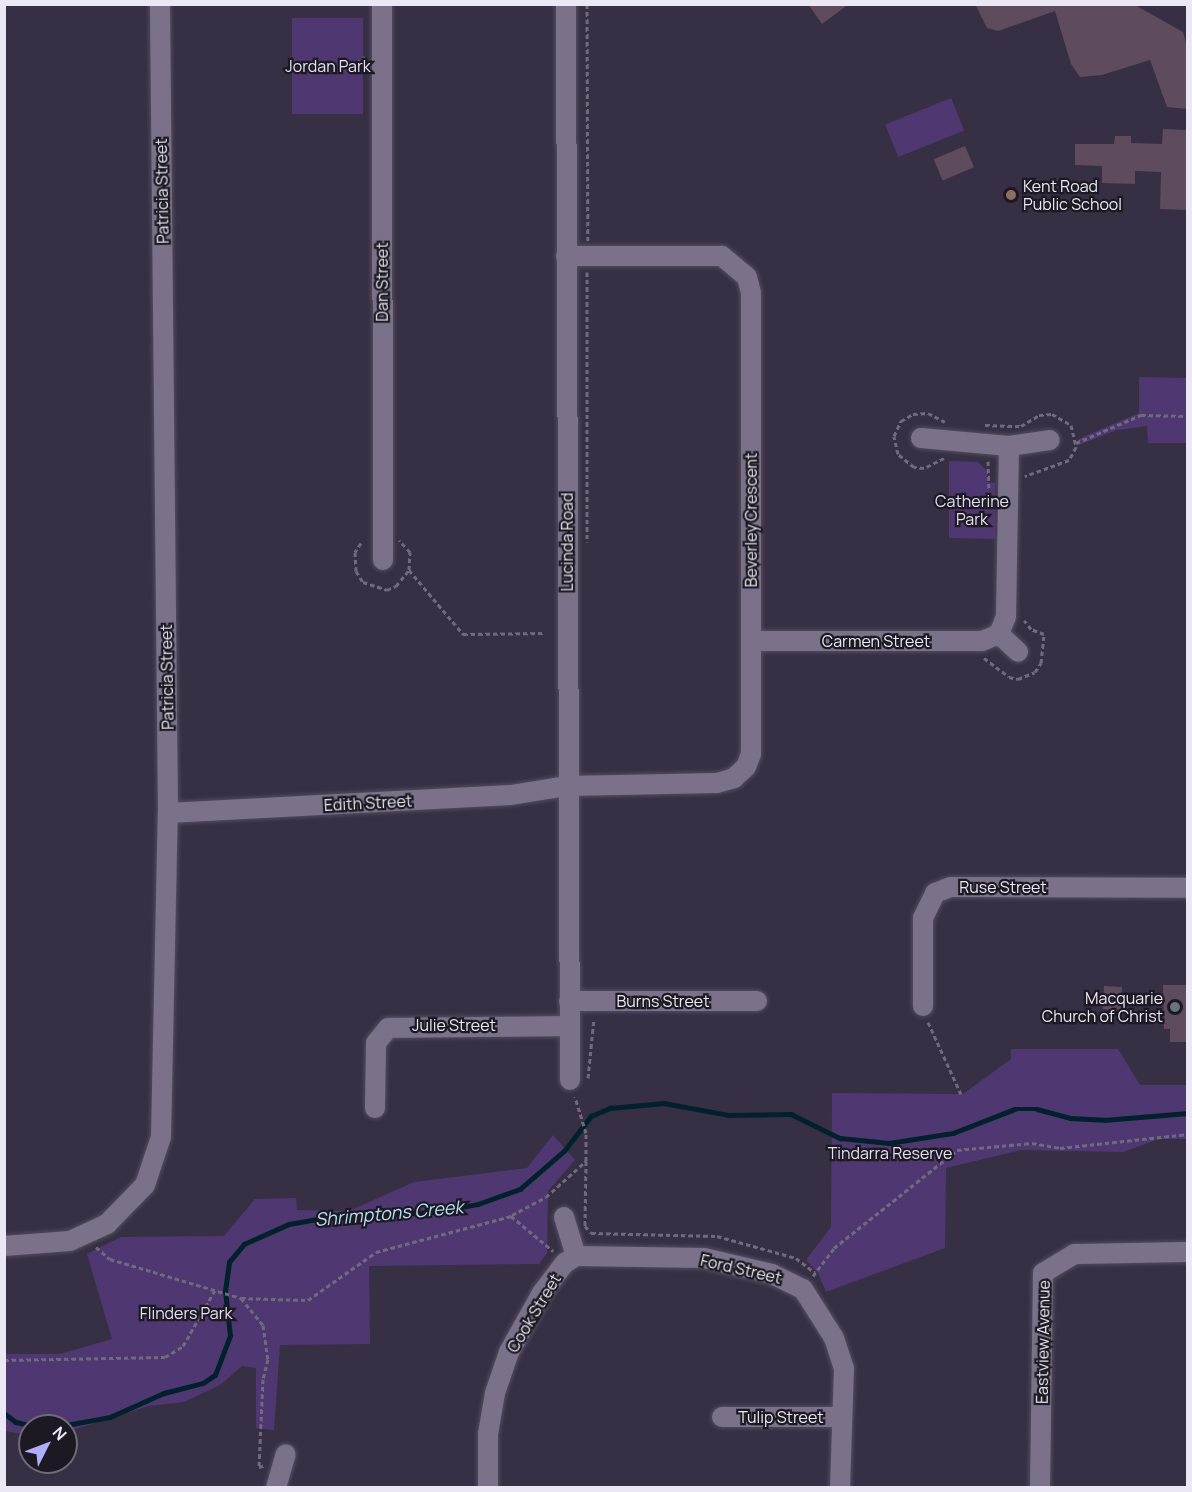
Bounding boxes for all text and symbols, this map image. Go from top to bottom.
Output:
park label: Jordan Park [285,56,371,76]
street label: Patricia Street [151,138,173,244]
place label: Kent Road Public School [1023,176,1122,214]
marker: Kent Road Public School [1004,188,1018,202]
street label: Dan Street [372,242,392,322]
street label: Beverley Crescent [741,453,761,587]
park label: Catherine Park [935,491,1009,529]
street label: Lucinda Road [557,493,577,591]
street label: Patricia Street [156,624,178,730]
street label: Carmen Street [822,631,930,651]
street label: Edith Street [323,791,413,815]
street label: Ruse Street [959,877,1047,897]
place label: Macquarie Church of Christ [1042,988,1163,1026]
street label: Burns Street [616,991,710,1011]
marker: Macquarie Church of Christ [1168,1000,1182,1014]
street label: Julie Street [412,1015,496,1035]
park label: Tindarra Reserve [828,1143,952,1163]
water label: Shrimptons Creek [314,1196,464,1230]
street label: Ford Street [699,1250,783,1288]
street label: Cook Street [503,1270,565,1356]
street label: Eastview Avenue [1032,1280,1054,1404]
park label: Flinders Park [140,1303,232,1323]
street label: Tulip Street [738,1407,824,1427]
north arrow [18,1414,78,1474]
text: N [48,1422,72,1445]

